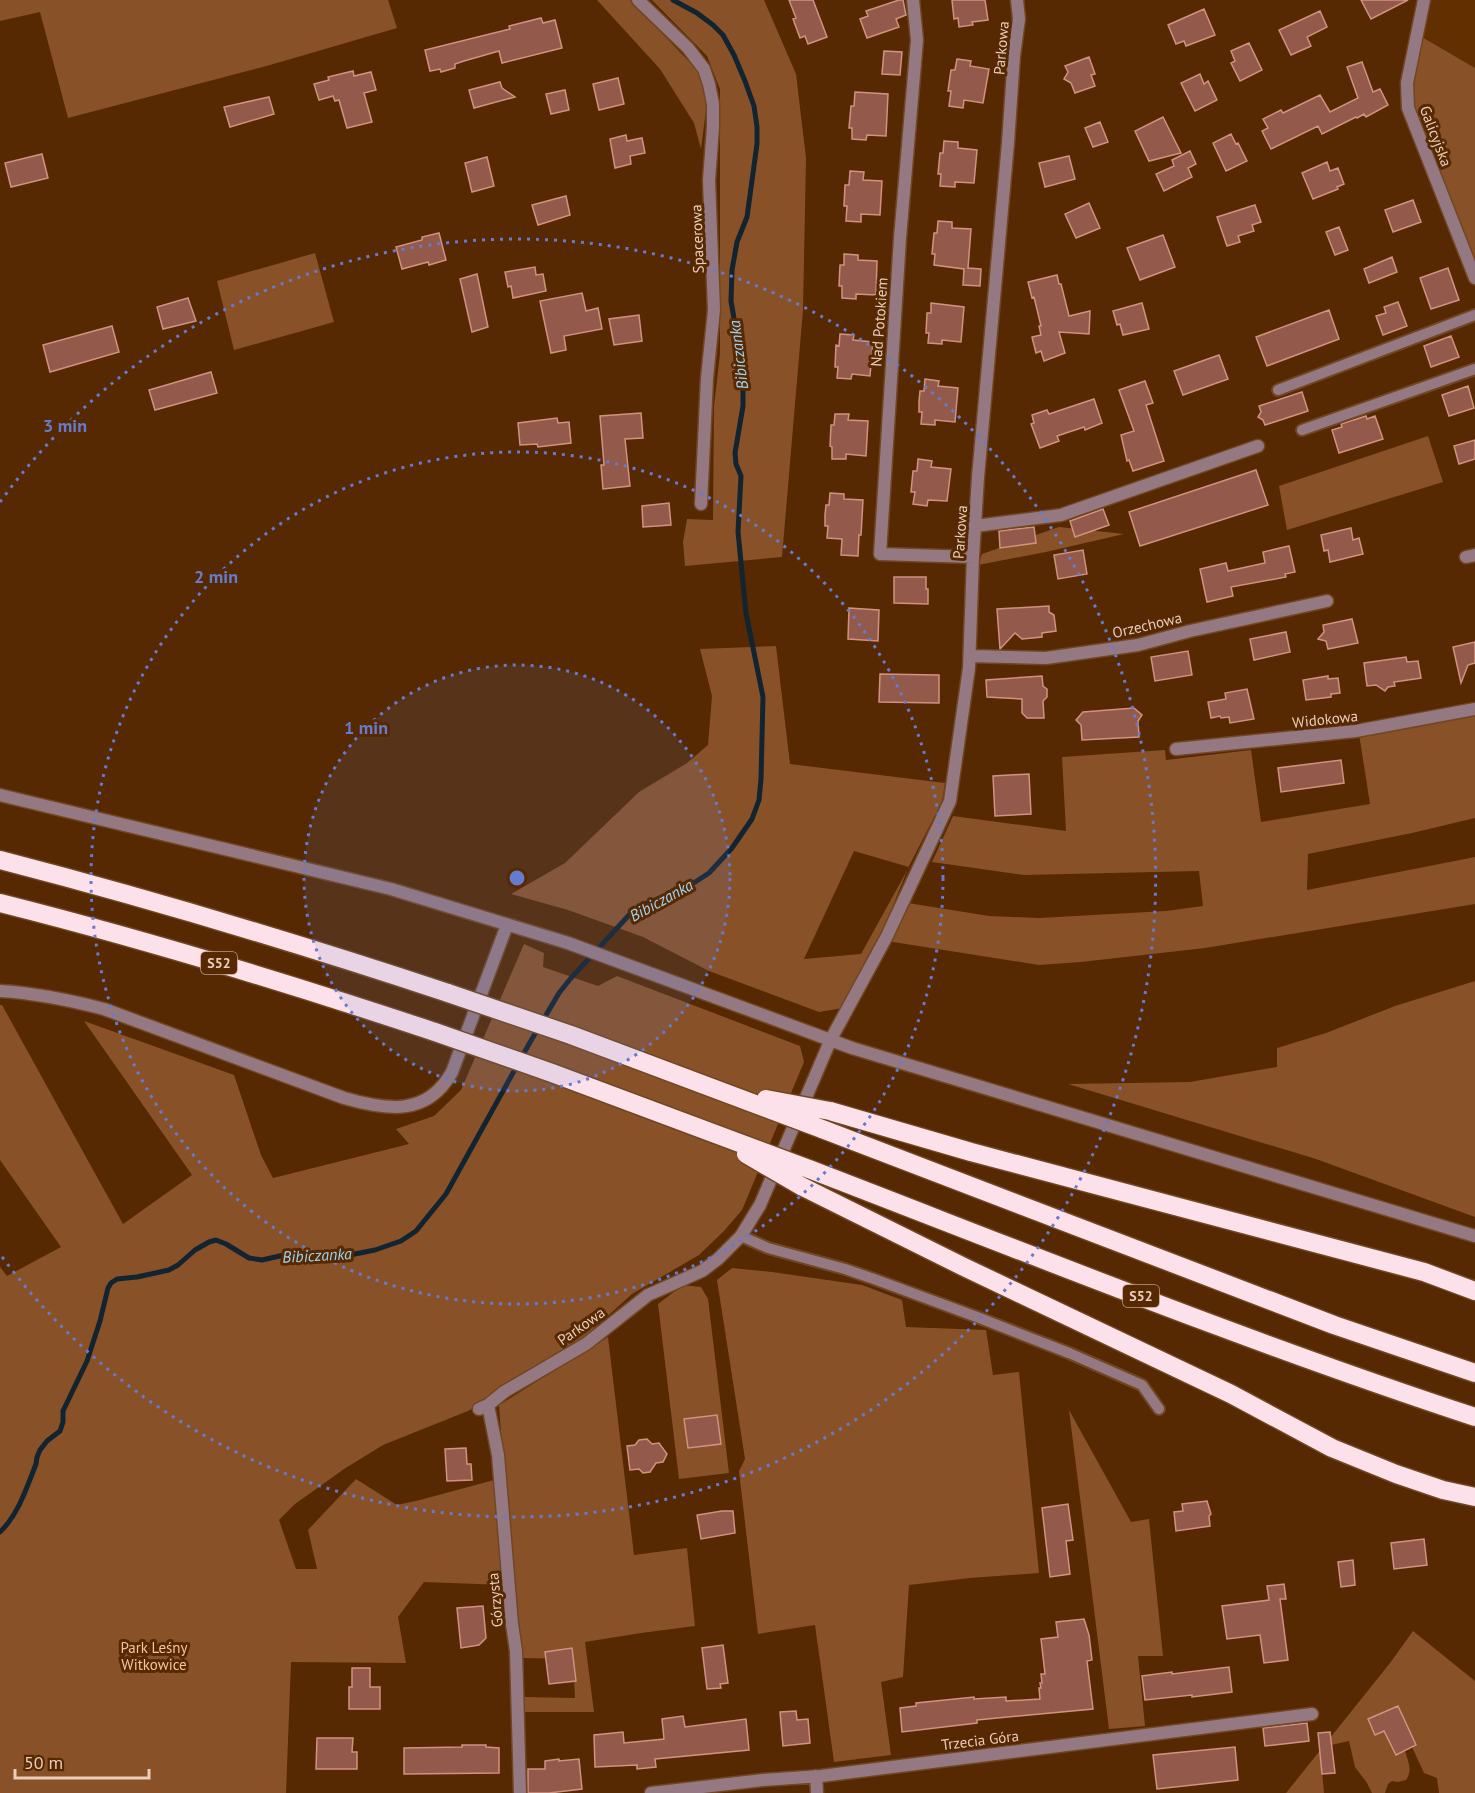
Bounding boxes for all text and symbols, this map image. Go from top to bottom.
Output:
street label: Parkowa [989,20,1013,76]
street label: Galicyjska [1416,103,1456,169]
street label: Spacerowa [686,204,708,274]
street label: Nad Potokiem [866,277,892,367]
water label: Bibiczanka [724,319,752,391]
text: 3 min [43,414,87,437]
street label: Parkowa [949,505,971,559]
text: 2 min [194,565,238,588]
street label: Orzechowa [1110,608,1184,642]
street label: Widokowa [1291,706,1359,732]
text: 1 min [344,716,388,739]
centre of rings [507,868,527,888]
water label: Bibiczanka [626,874,696,926]
road number: S52 [201,952,237,974]
water label: Bibiczanka [282,1243,352,1267]
road number: S52 [1123,1285,1159,1307]
street label: Parkowa [554,1303,608,1349]
street label: Górzysta [483,1572,507,1628]
park label: Park Leśny Witkowice [120,1638,188,1674]
street label: Trzecia Góra [940,1726,1020,1754]
scale bar [15,1742,148,1780]
text: 50 m [24,1751,63,1774]

